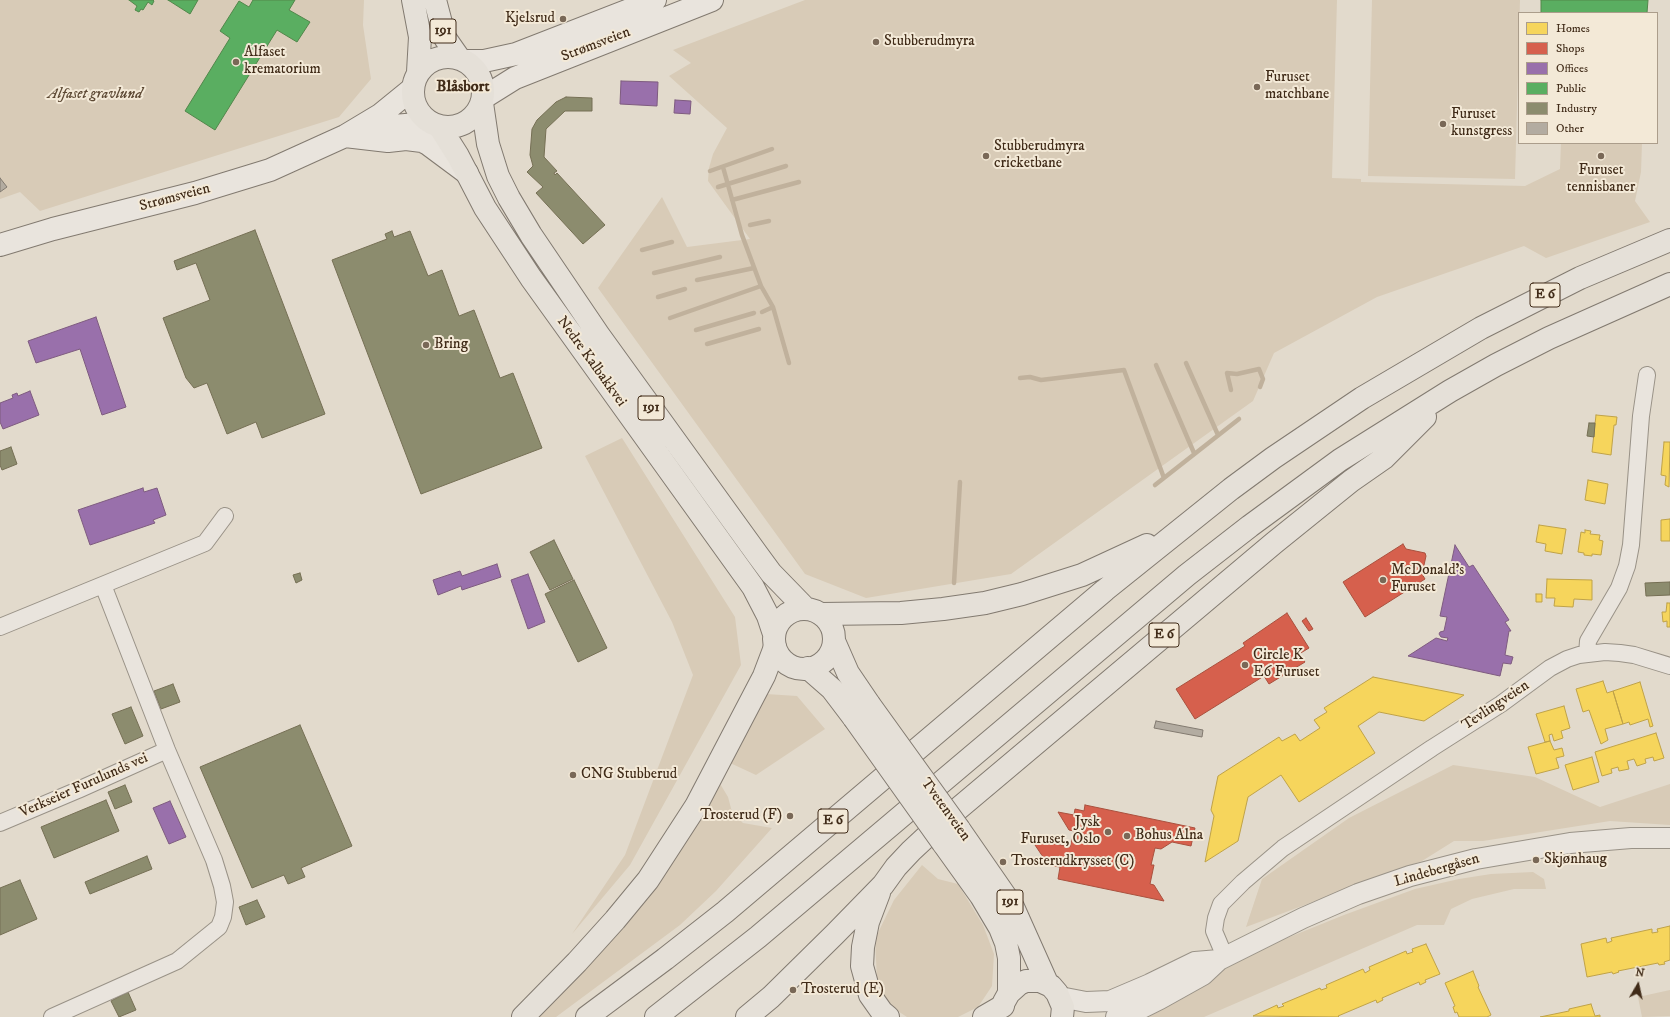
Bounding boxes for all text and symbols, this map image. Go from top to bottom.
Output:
place label: Kjelsrud [505,10,555,28]
legend [1518,12,1658,144]
marker: Kjelsrud [558,14,568,24]
road number: 191 [430,19,456,43]
text: Homes [1556,21,1590,36]
street label: Strømsveien [559,24,633,66]
place label: Stubberudmyra [884,33,975,51]
marker: Stubberudmyra [871,37,881,47]
text: Shops [1556,41,1584,56]
place label: Alfaset krematorium [244,44,321,79]
marker: Alfaset krematorium [231,57,241,67]
text: Offices [1556,61,1588,76]
place label: Furuset matchbane [1265,69,1329,104]
district label: Blåsbort [436,78,490,98]
text: Public [1556,81,1586,96]
marker: Furuset matchbane [1252,82,1262,92]
park label: Alfaset gravlund [48,86,142,104]
text: Industry [1556,101,1597,116]
place label: Furuset kunstgress [1451,106,1512,141]
marker: Furuset kunstgress [1438,119,1448,129]
text: Other [1556,121,1584,136]
place label: Stubberudmyra cricketbane [994,138,1085,173]
marker: Stubberudmyra cricketbane [981,151,991,161]
marker: Furuset tennisbaner [1596,151,1606,161]
place label: Furuset tennisbaner [1567,162,1635,197]
street label: Strømsveien [138,180,212,216]
road number: E 6 [1530,283,1560,307]
street label: Nedre Kalbakkvei [552,313,630,411]
place label: Bring [434,336,468,354]
marker: Bring [421,340,431,350]
road number: 191 [638,396,664,420]
place label: McDonald's Furuset [1391,562,1464,597]
marker: McDonald's Furuset [1378,575,1388,585]
road number: E 6 [1149,623,1179,647]
place label: Circle K E6 Furuset [1253,647,1320,682]
marker: Circle K E6 Furuset [1240,660,1250,670]
street label: Tevlingveien [1459,677,1533,735]
street label: Verkseier Furulunds vei [17,750,151,822]
place label: CNG Stubberud [581,766,677,784]
marker: CNG Stubberud [568,770,578,780]
street label: Tvetenveien [916,775,974,845]
place label: Trosterud (F) [700,807,782,825]
road number: E 6 [818,809,848,833]
marker: Trosterud (F) [785,811,795,821]
place label: Jysk Furuset, Oslo [1020,814,1100,849]
marker: Jysk Furuset, Oslo [1103,827,1113,837]
place label: Bohus Alna [1135,827,1203,845]
marker: Bohus Alna [1122,831,1132,841]
street label: Lindebergåsen [1392,850,1482,892]
place label: Skjønhaug [1544,851,1607,869]
place label: Trosterudkrysset (C) [1011,853,1134,871]
marker: Skjønhaug [1531,855,1541,865]
marker: Trosterudkrysset (C) [998,857,1008,867]
road number: 191 [997,890,1023,914]
north arrow [1618,965,1658,1005]
text: N [1634,966,1645,981]
place label: Trosterud (E) [801,981,884,999]
marker: Trosterud (E) [788,985,798,995]

